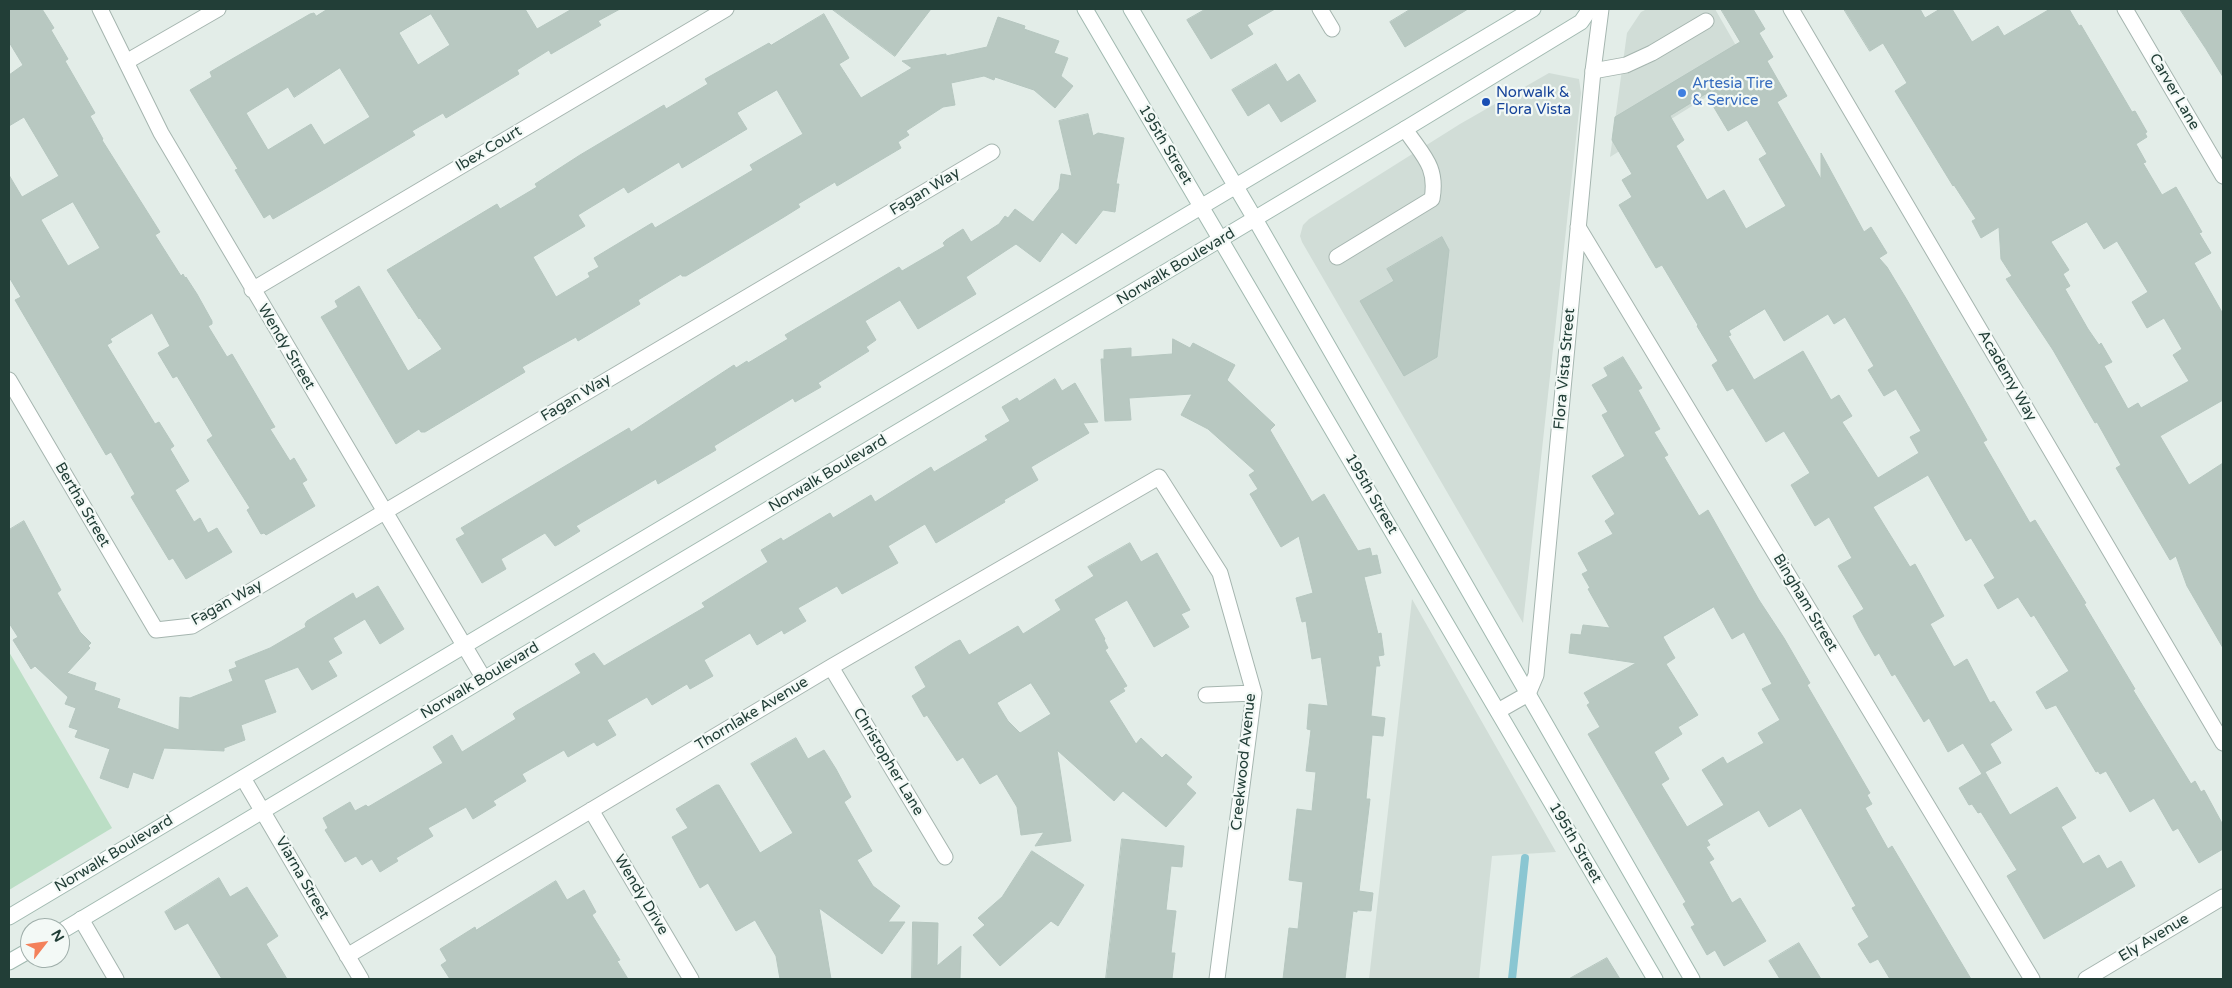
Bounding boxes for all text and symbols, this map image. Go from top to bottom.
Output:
street label: Carver Lane [2145,51,2203,133]
place label: Artesia Tire & Service [1692,75,1773,110]
place label: Norwalk & Flora Vista [1496,84,1571,119]
marker: Artesia Tire & Service [1676,87,1688,99]
marker: Norwalk & Flora Vista [1480,96,1492,108]
street label: 195th Street [1134,102,1196,188]
street label: Ibex Court [453,122,525,176]
street label: Fagan Way [887,164,963,220]
street label: Norwalk Boulevard [1114,225,1238,309]
street label: Wendy Street [253,301,319,393]
street label: Flora Vista Street [1551,307,1579,431]
street label: Academy Way [1974,327,2040,425]
street label: Fagan Way [538,370,614,426]
street label: Norwalk Boulevard [766,432,890,516]
street label: 195th Street [1341,451,1401,537]
street label: Bertha Street [51,460,113,550]
street label: Bingham Street [1769,551,1841,655]
street label: Fagan Way [188,576,266,630]
street label: Norwalk Boulevard [418,639,542,723]
street label: Thornlake Avenue [692,673,812,755]
street label: Creekwood Avenue [1228,692,1260,832]
street label: Christopher Lane [849,705,927,819]
street label: 195th Street [1545,800,1605,886]
street label: Norwalk Boulevard [52,812,176,896]
street label: Viarna Street [271,833,333,923]
street label: Wendy Drive [610,852,672,938]
street label: Ely Avenue [2116,910,2192,966]
north arrow [20,918,70,968]
text: N [47,927,68,945]

